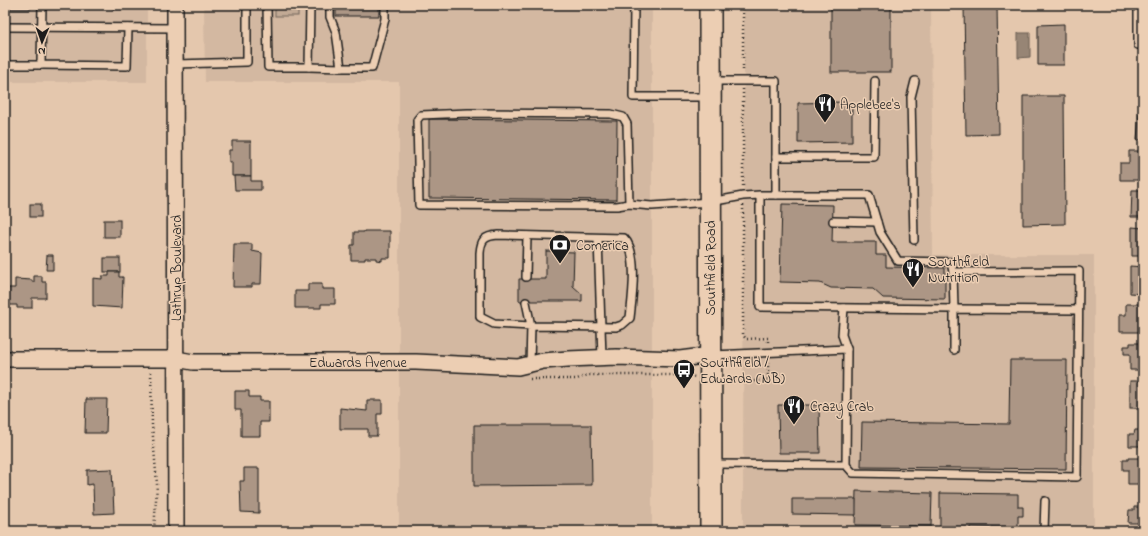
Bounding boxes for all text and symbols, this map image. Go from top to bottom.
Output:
north arrow [22,22,62,62]
text: N [38,43,46,59]
restaurant icon: Applebee's [812,91,838,124]
place label: Applebee's [840,95,901,116]
street label: Lathrup Boulevard [167,215,188,321]
street label: Southfield Road [701,220,722,316]
bank icon: Comerica [547,232,573,265]
place label: Comerica [576,236,629,257]
place label: Southfield Nutrition [928,252,989,289]
restaurant icon: Southfield Nutrition [900,256,926,289]
street label: Edwards Avenue [309,353,408,374]
place label: Southfield / Edwards (NB) [700,353,785,390]
bus stop icon: Southfield / Edwards (NB) [671,357,697,390]
restaurant icon: Crazy Crab [781,393,807,426]
place label: Crazy Crab [810,397,874,419]

